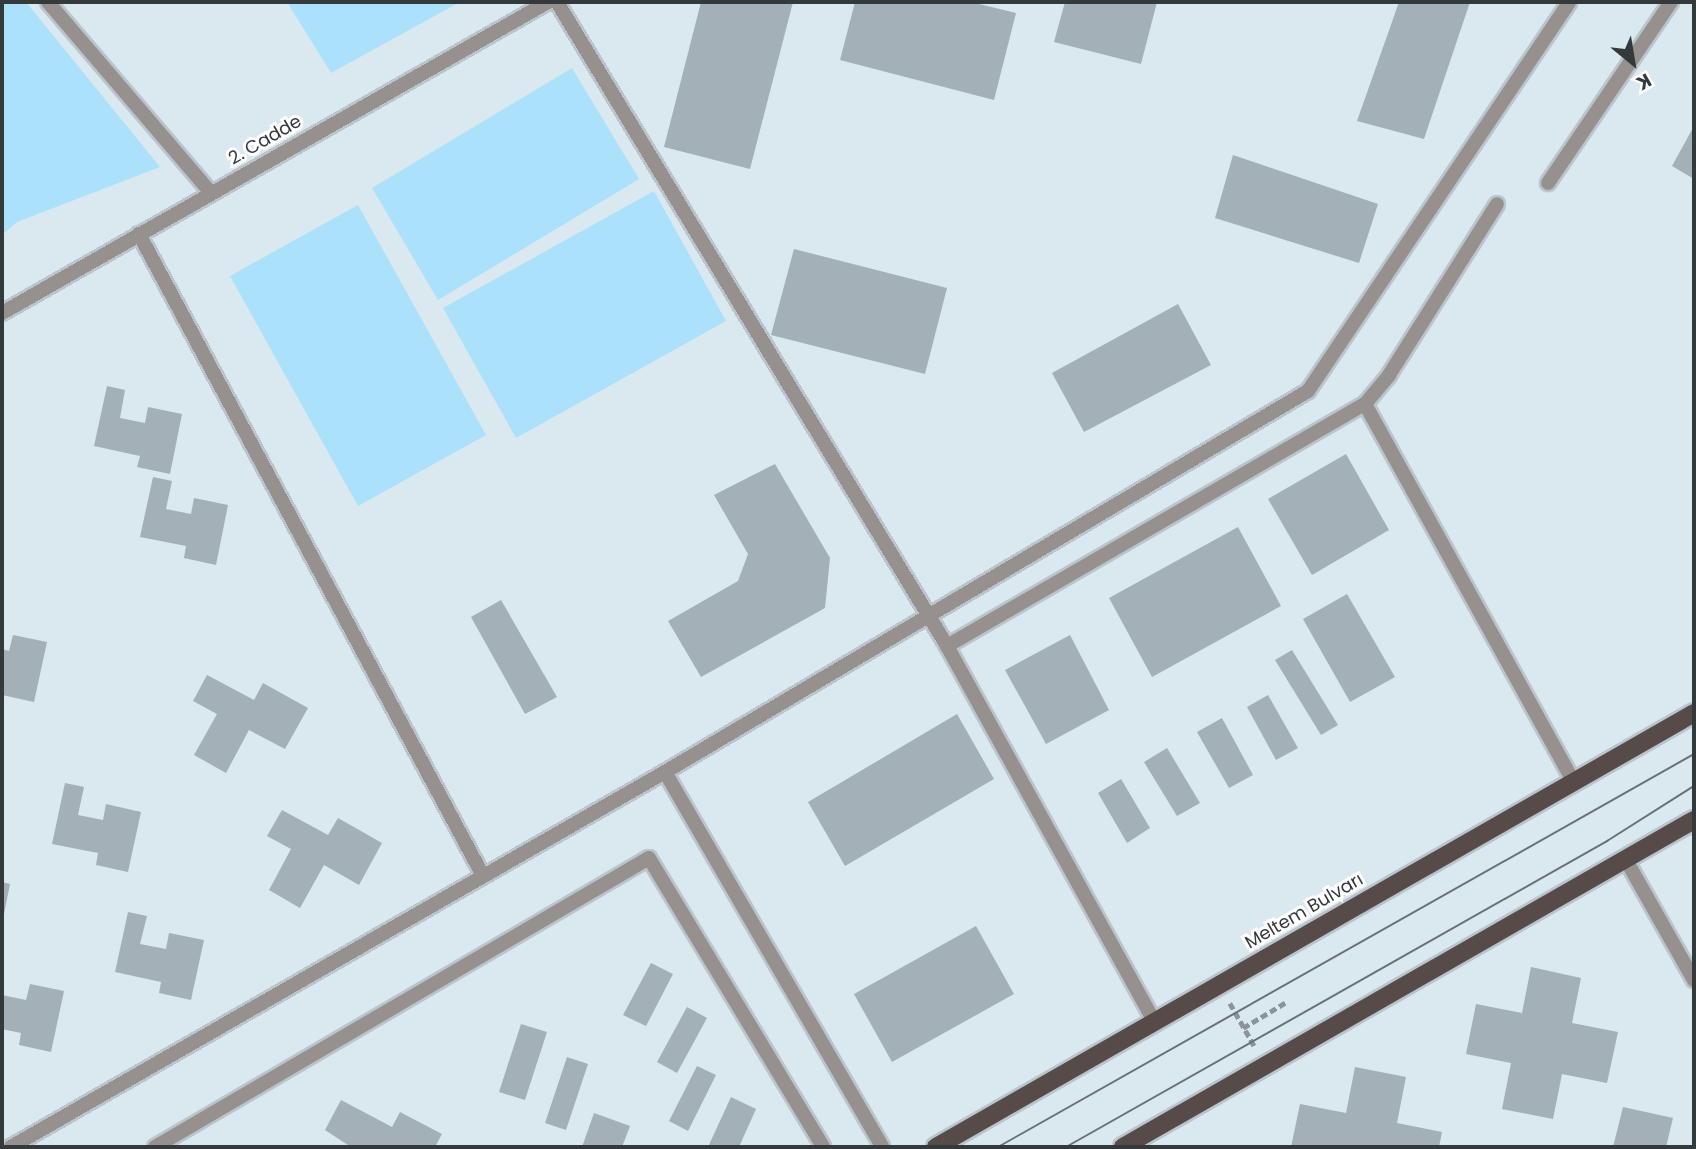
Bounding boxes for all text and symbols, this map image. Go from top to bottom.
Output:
north arrow [1598,28,1668,98]
text: K [1631,67,1656,97]
street label: 2. Cadde [225,111,305,169]
street label: Meltem Bulvarı [1241,869,1367,953]

